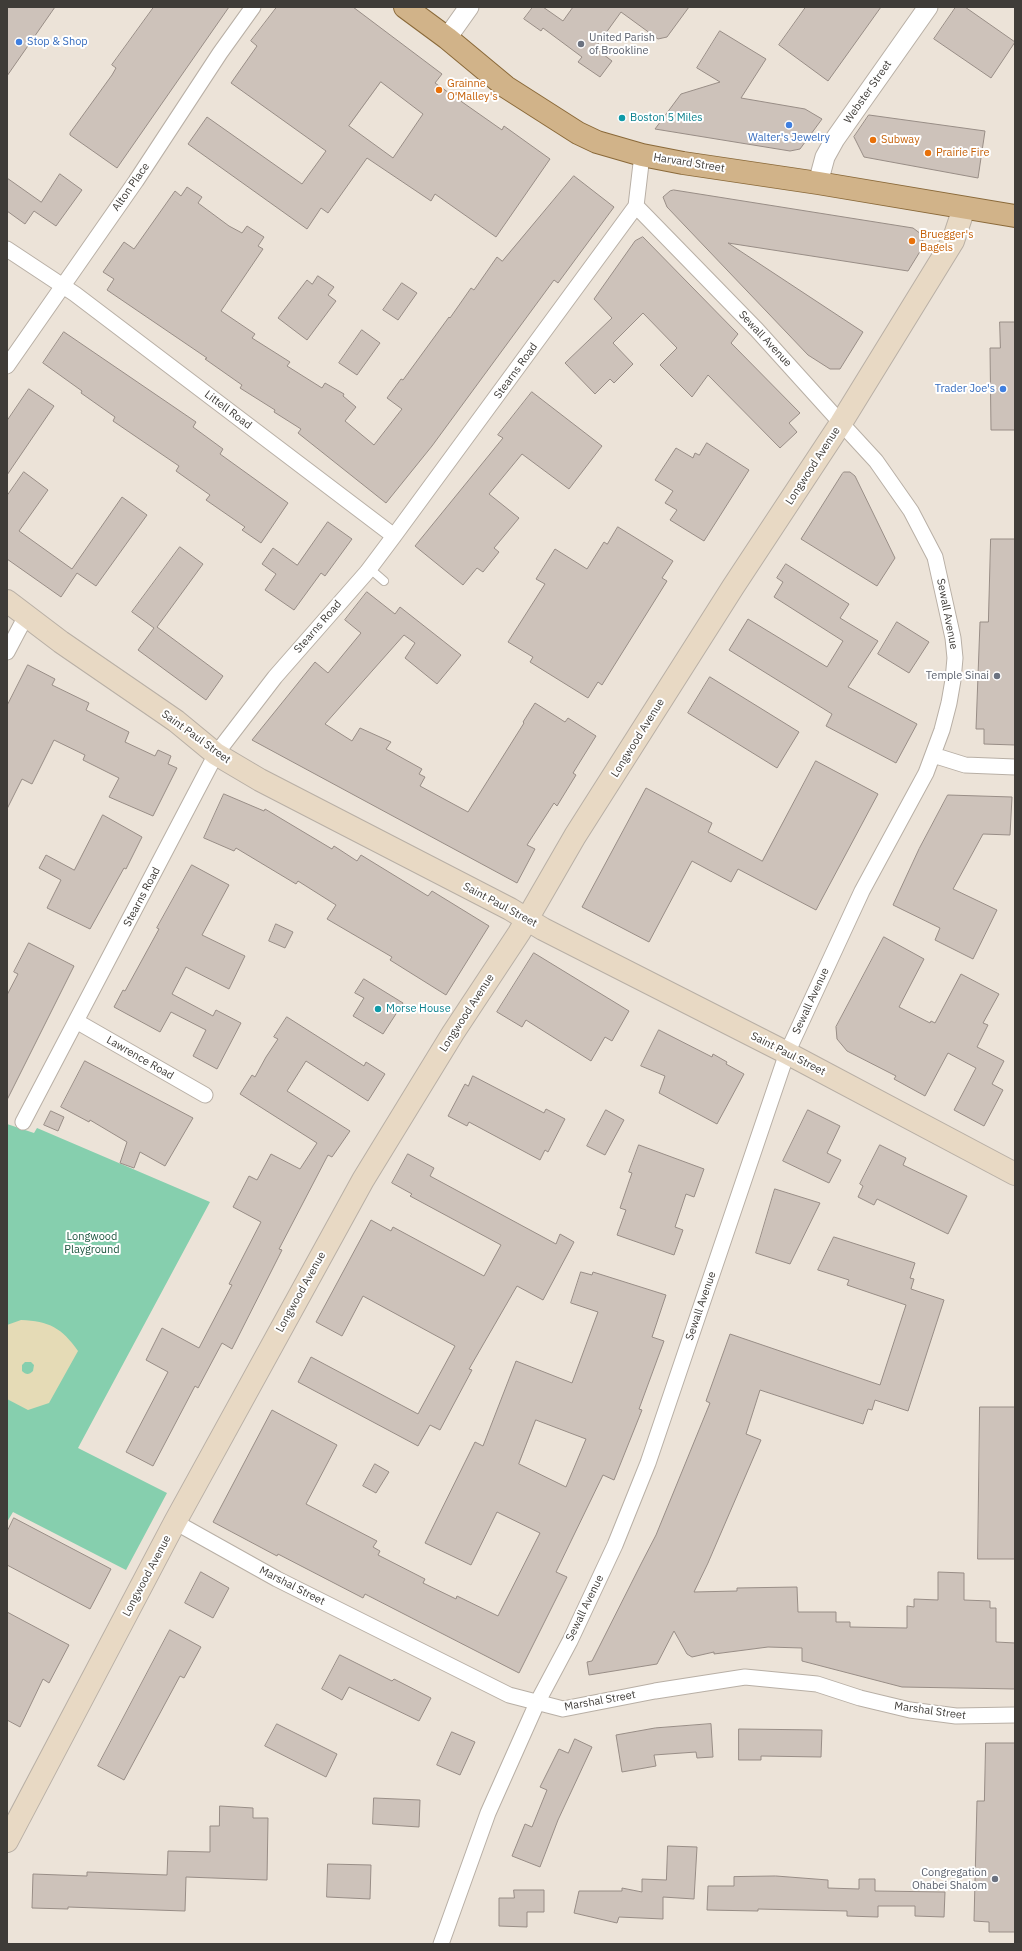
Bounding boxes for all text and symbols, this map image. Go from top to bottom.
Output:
place label: United Parish of Brookline [589,31,655,57]
place label: Stop & Shop [27,35,88,49]
marker: Stop & Shop [14,37,24,47]
marker: United Parish of Brookline [576,39,586,49]
street label: Webster Street [841,58,895,126]
place label: Grainne O'Malley's [447,77,498,103]
marker: Grainne O'Malley's [434,85,444,95]
place label: Boston 5 Miles [630,111,703,125]
marker: Boston 5 Miles [617,113,627,123]
marker: Walter's Jewelry [784,120,794,130]
place label: Walter's Jewelry [748,131,830,145]
place label: Subway [881,133,920,147]
marker: Subway [868,135,878,145]
place label: Prairie Fire [936,146,990,160]
marker: Prairie Fire [923,148,933,158]
street label: Harvard Street [652,151,726,175]
street label: Alton Place [110,160,152,214]
place label: Bruegger's Bagels [920,228,974,254]
marker: Bruegger's Bagels [907,236,917,246]
street label: Sewall Avenue [736,308,794,370]
street label: Stearns Road [491,341,541,401]
place label: Trader Joe's [935,382,995,396]
marker: Trader Joe's [998,384,1008,394]
street label: Littell Road [202,388,254,432]
street label: Longwood Avenue [783,425,843,507]
street label: Sewall Avenue [934,577,960,651]
street label: Stearns Road [291,598,345,656]
place label: Temple Sinai [926,669,989,683]
marker: Temple Sinai [992,671,1002,681]
street label: Longwood Avenue [609,696,667,780]
street label: Saint Paul Street [159,708,233,766]
street label: Stearns Road [121,865,163,929]
street label: Saint Paul Street [461,880,539,930]
street label: Sewall Avenue [790,966,832,1036]
street label: Longwood Avenue [437,972,497,1054]
place label: Morse House [386,1002,451,1016]
marker: Morse House [373,1004,383,1014]
street label: Saint Paul Street [748,1029,828,1079]
street label: Lawrence Road [104,1033,176,1083]
park label: Longwood Playground [64,1230,120,1256]
street label: Longwood Avenue [273,1249,329,1335]
street label: Sewall Avenue [683,1270,719,1342]
street label: Longwood Avenue [120,1533,174,1619]
street label: Marshal Street [257,1564,327,1608]
street label: Sewall Avenue [563,1573,607,1643]
street label: Marshal Street [563,1688,637,1714]
street label: Marshal Street [893,1699,967,1723]
place label: Congregation Ohabei Shalom [912,1866,987,1892]
marker: Congregation Ohabei Shalom [990,1874,1000,1884]

